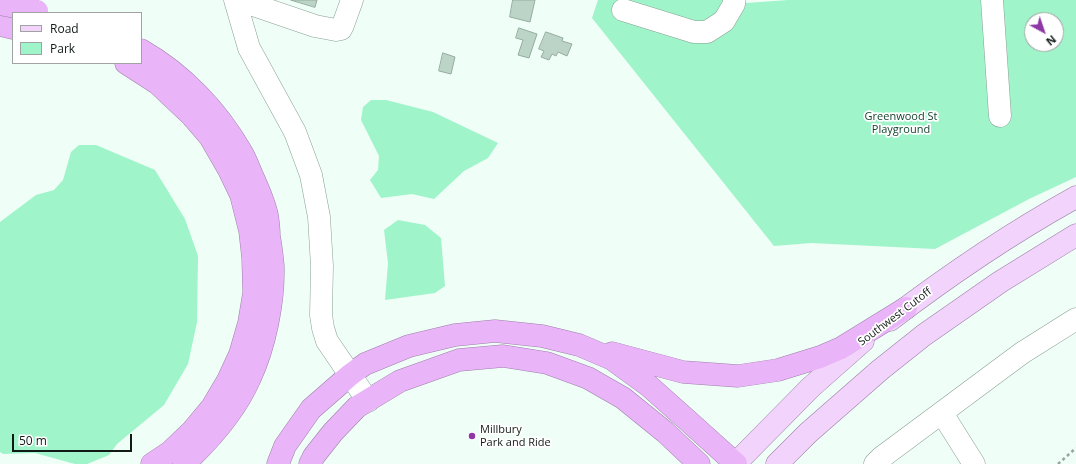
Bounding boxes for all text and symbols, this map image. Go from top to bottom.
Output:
legend [12,12,142,64]
north arrow [1024,12,1064,52]
text: Road [50,20,79,37]
text: N [1043,32,1060,49]
text: Park [50,40,75,57]
park label: Greenwood St Playground [865,110,937,136]
street label: Southwest Cutoff [856,285,934,349]
place label: Millbury Park and Ride [480,423,551,449]
scale bar [14,426,134,452]
marker: Millbury Park and Ride [467,431,477,441]
text: 50 m [19,432,47,449]

